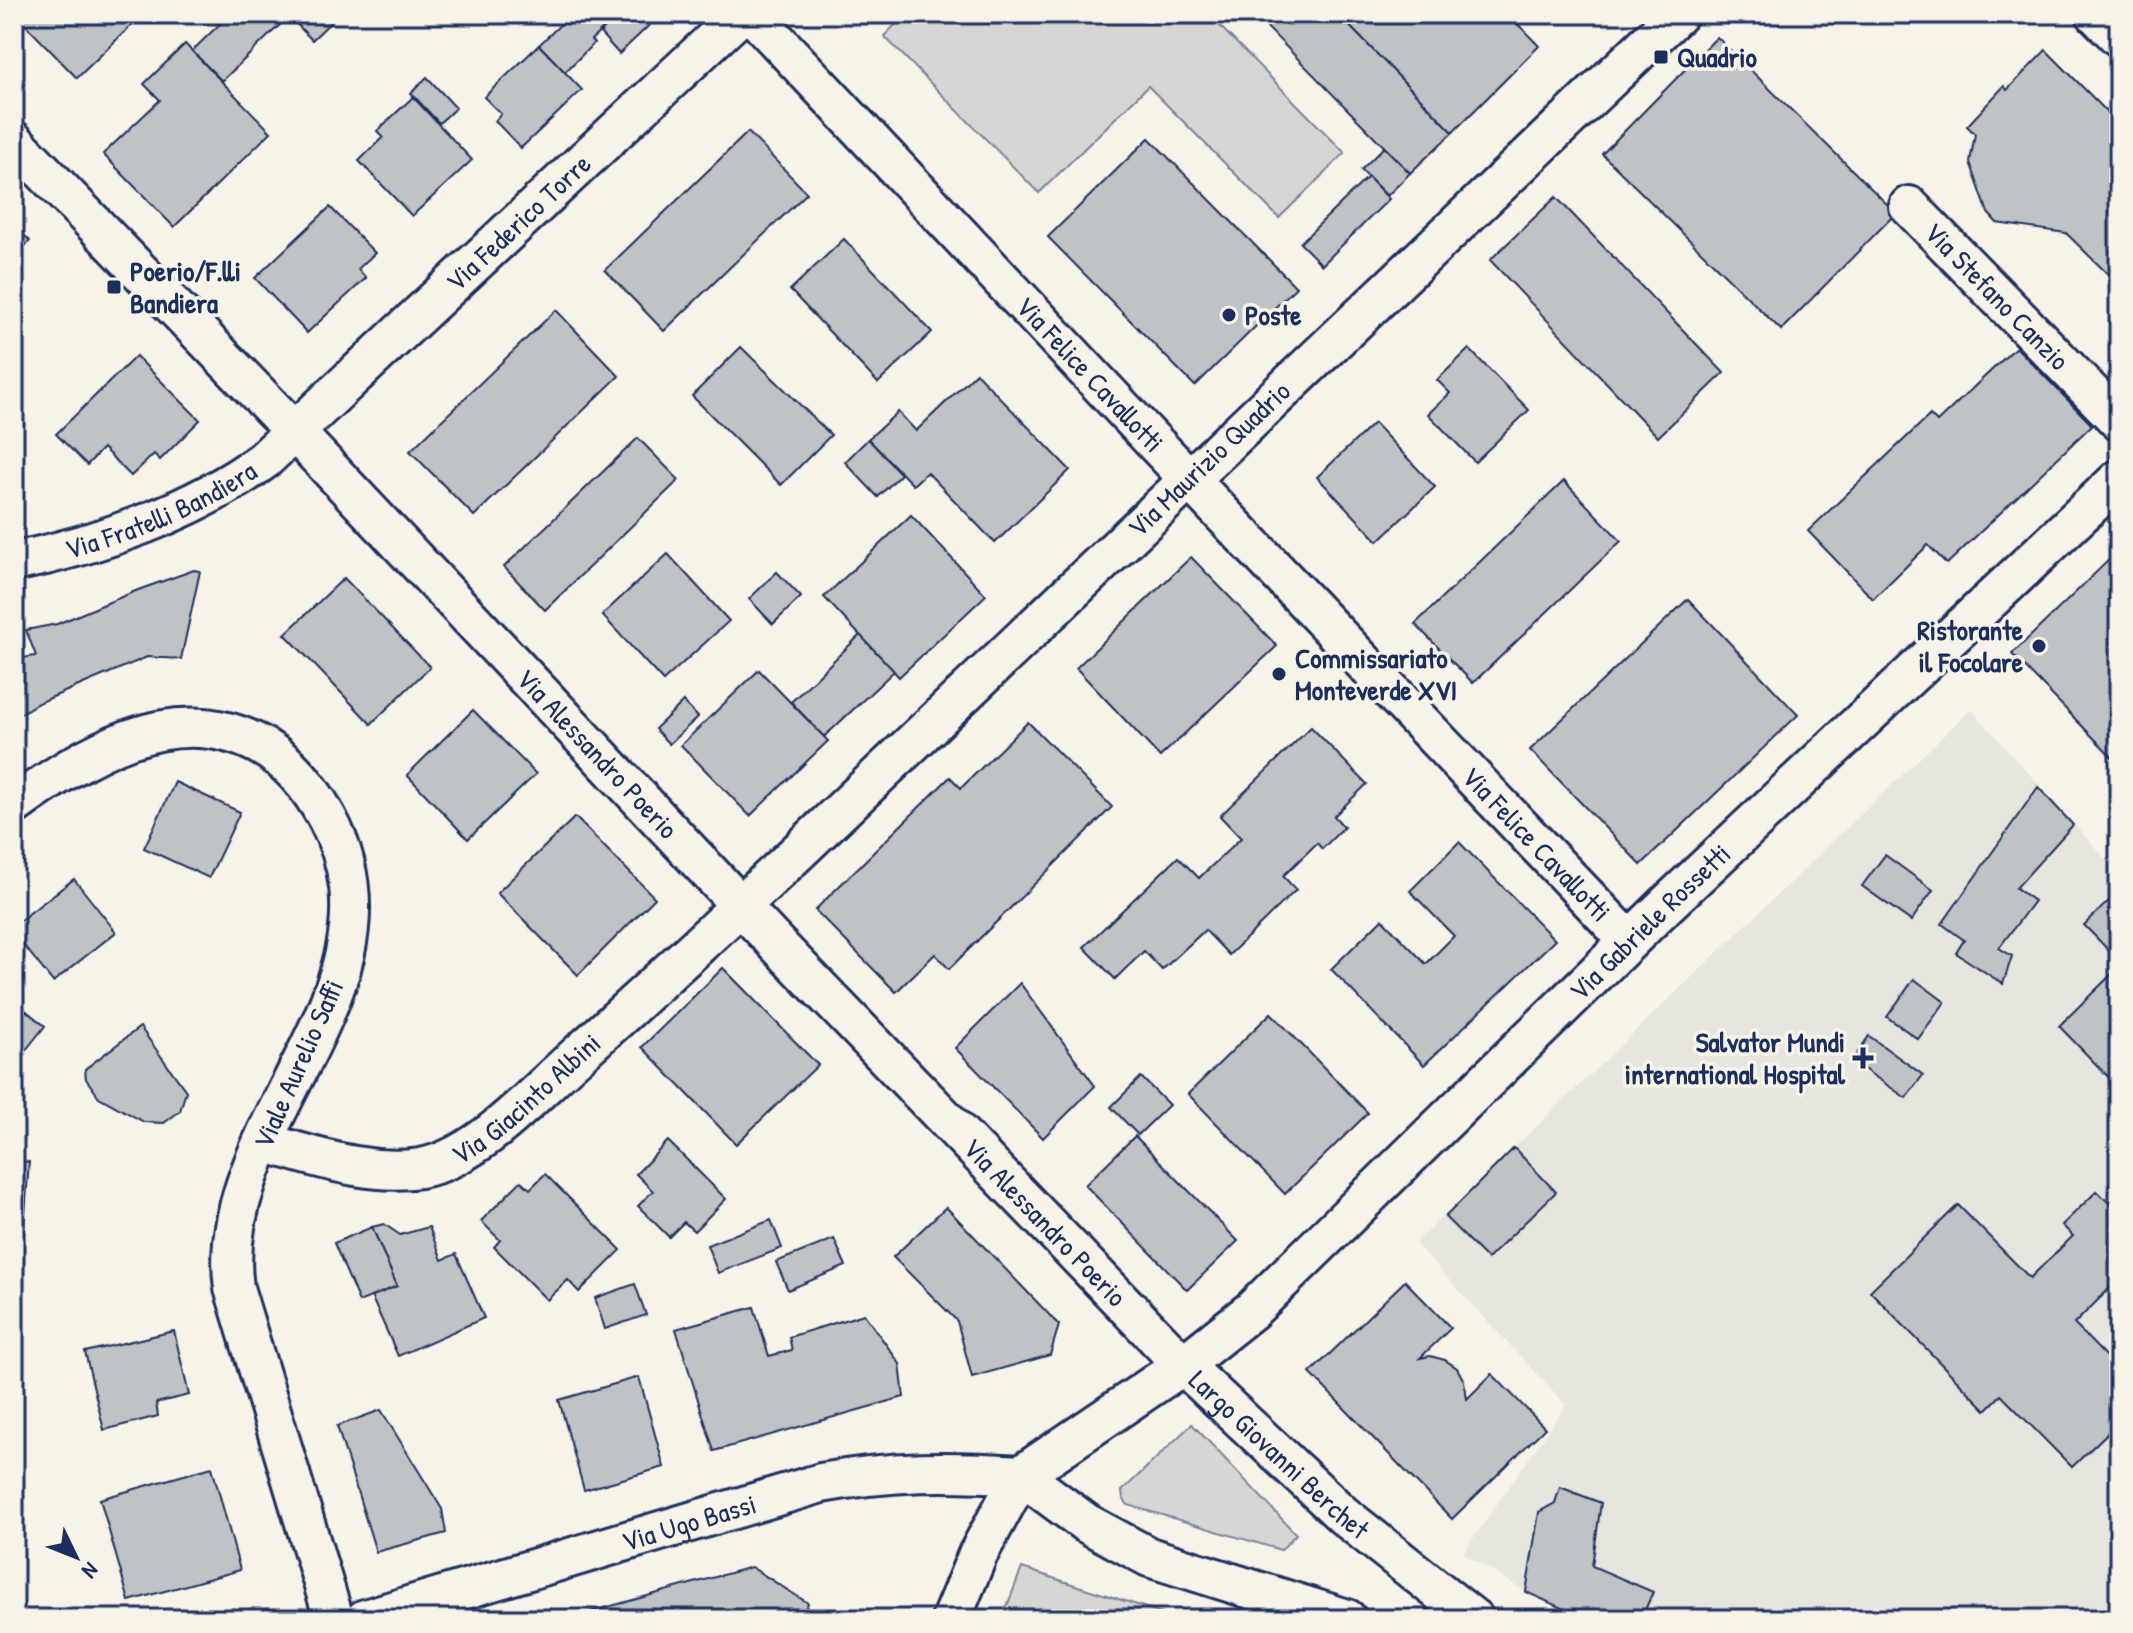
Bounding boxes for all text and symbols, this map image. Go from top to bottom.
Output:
place label: Quadrio [1677,38,1757,76]
marker: Quadrio [1652,48,1670,66]
street label: Via Federico Torre [437,145,599,300]
street label: Via Stefano Canzio [1916,214,2078,378]
place label: Poerio/F.lli Bandiera [130,252,241,322]
marker: Poerio/F.lli Bandiera [105,278,123,296]
street label: Via Felice Cavallotti [1008,288,1173,460]
place label: Poste [1245,296,1302,334]
marker: Poste [1220,306,1238,324]
street label: Via Maurizio Quadrio [1119,372,1298,546]
street label: Via Fratelli Bandiera [61,452,264,568]
place label: Ristorante il Focolare [1917,611,2024,681]
marker: Ristorante il Focolare [2030,637,2048,655]
place label: Commissariato Monteverde XVI [1295,639,1457,709]
street label: Via Alessandro Poerio [508,660,687,847]
marker: Commissariato Monteverde XVI [1270,665,1288,683]
street label: Via Felice Cavallotti [1454,758,1620,930]
street label: Via Gabriele Rossetti [1560,835,1739,1009]
street label: Viale Aurelio Saffi [244,974,352,1154]
place label: Salvator Mundi international Hospital [1625,1023,1846,1094]
street label: Via Giacinto Albini [445,1024,609,1173]
marker: Salvator Mundi international Hospital [1852,1047,1874,1069]
street label: Via Alessandro Poerio [955,1129,1135,1315]
street label: Largo Giovanni Berchet [1181,1361,1378,1548]
street label: Via Ugo Bassi [617,1484,761,1560]
north arrow [36,1517,116,1597]
text: N [75,1556,106,1585]

